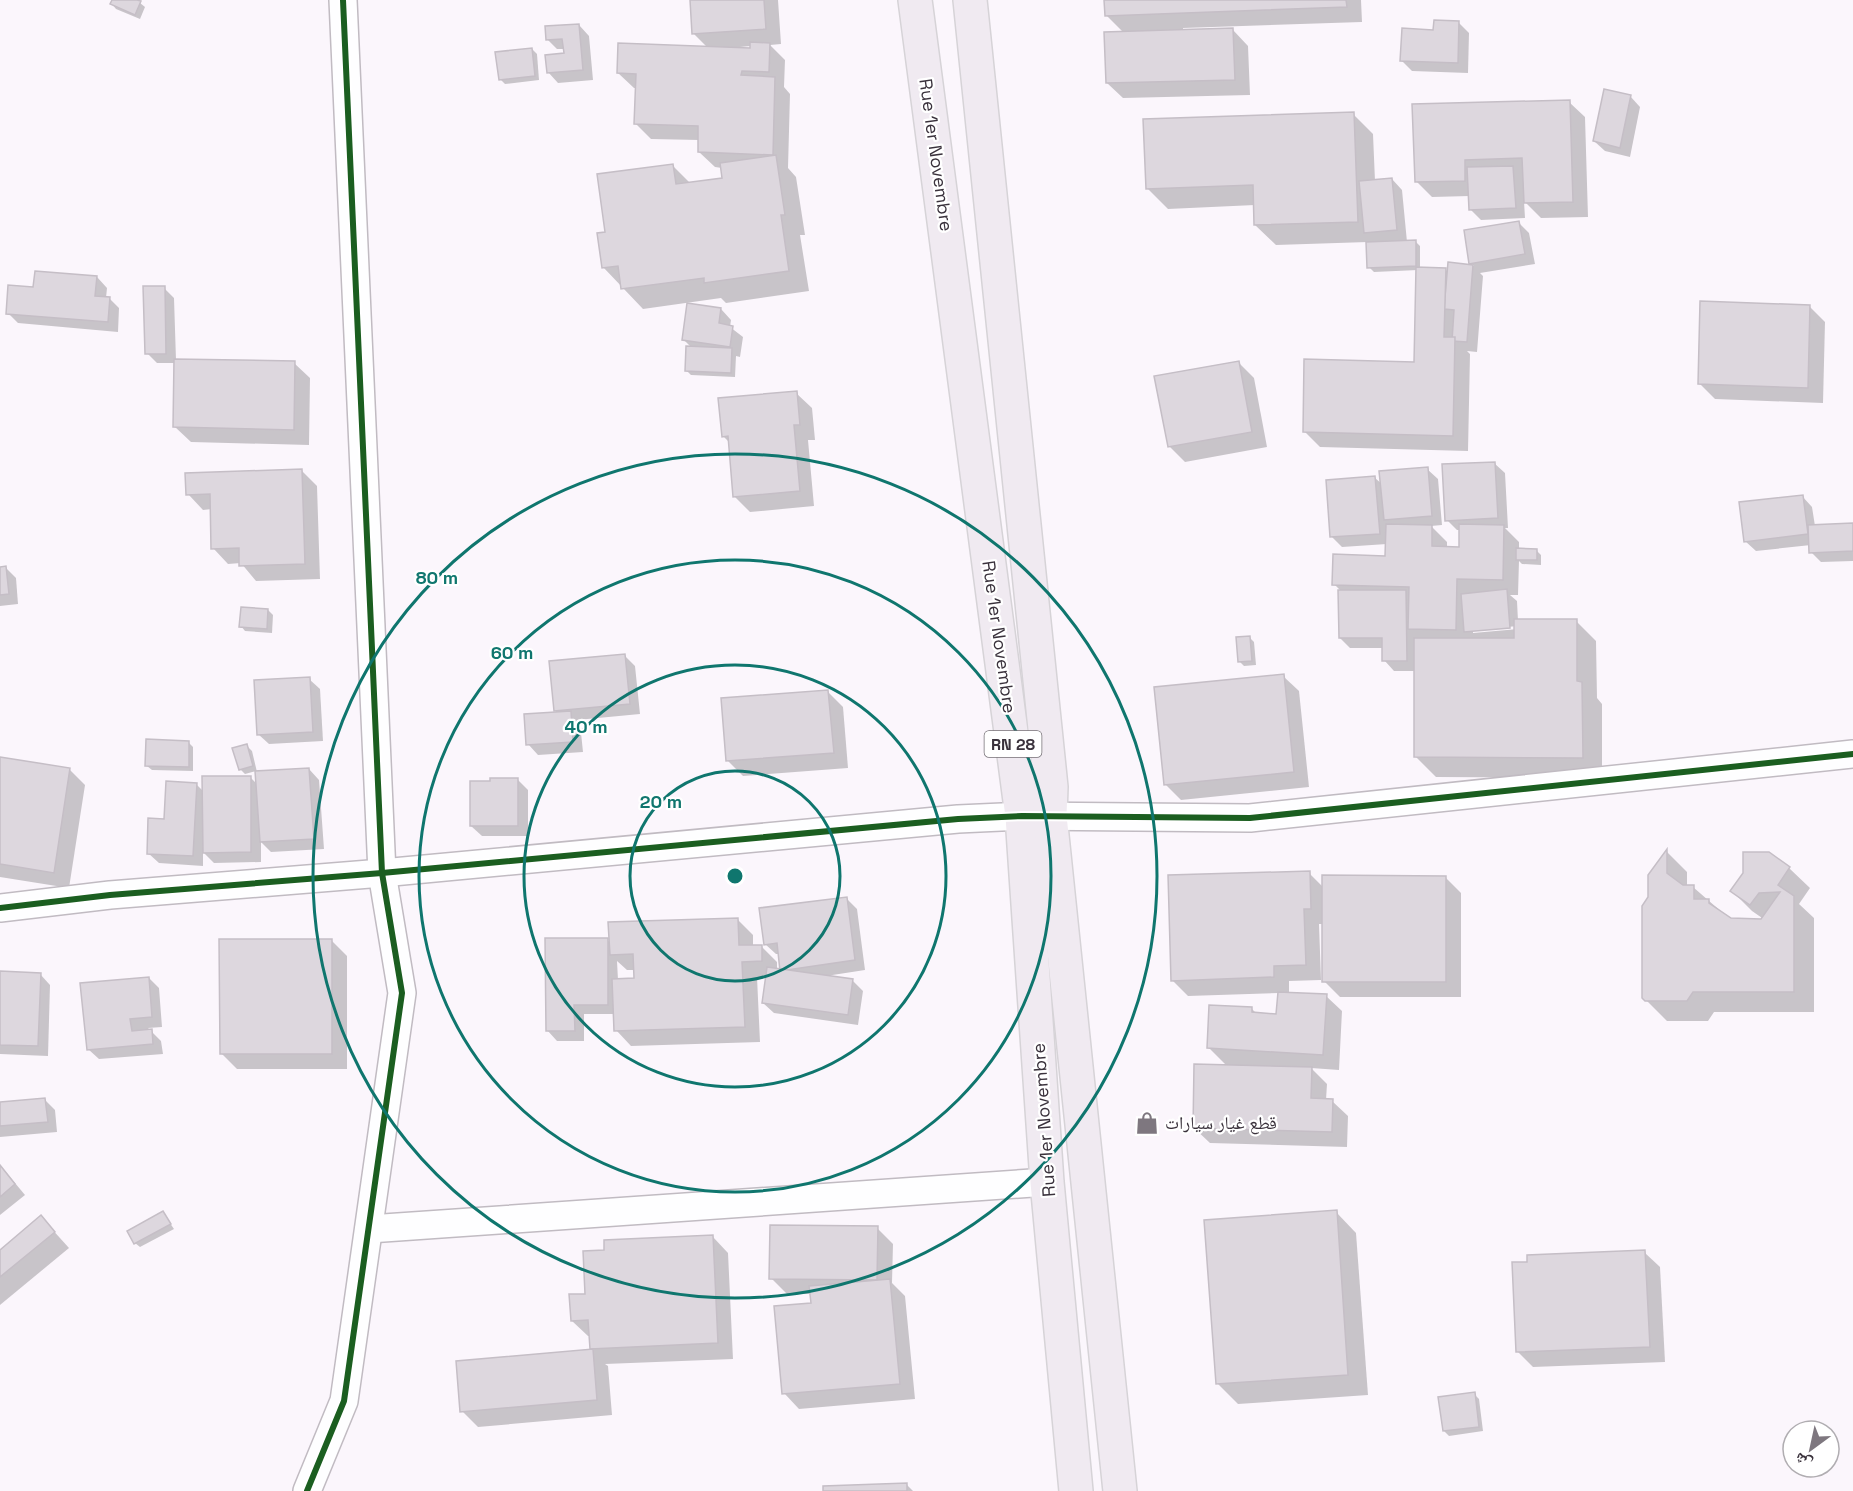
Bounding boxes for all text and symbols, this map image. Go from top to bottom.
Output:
street label: Rue 1er Novembre [914,77,959,233]
street label: Rue 1er Novembre [977,559,1022,715]
text: 80 m [416,566,458,589]
text: 60 m [491,641,533,664]
text: 40 m [564,715,608,738]
road number: RN 28 [984,731,1042,757]
text: 20 m [640,790,682,813]
centre of rings [725,866,745,886]
street label: Rue 1er Novembre [1027,1042,1060,1198]
shop icon: قطع غيار سيارات [1134,1110,1160,1136]
place label: قطع غيار سيارات [1165,1111,1277,1135]
north arrow [1781,1419,1841,1479]
text: ش [1790,1448,1816,1475]

